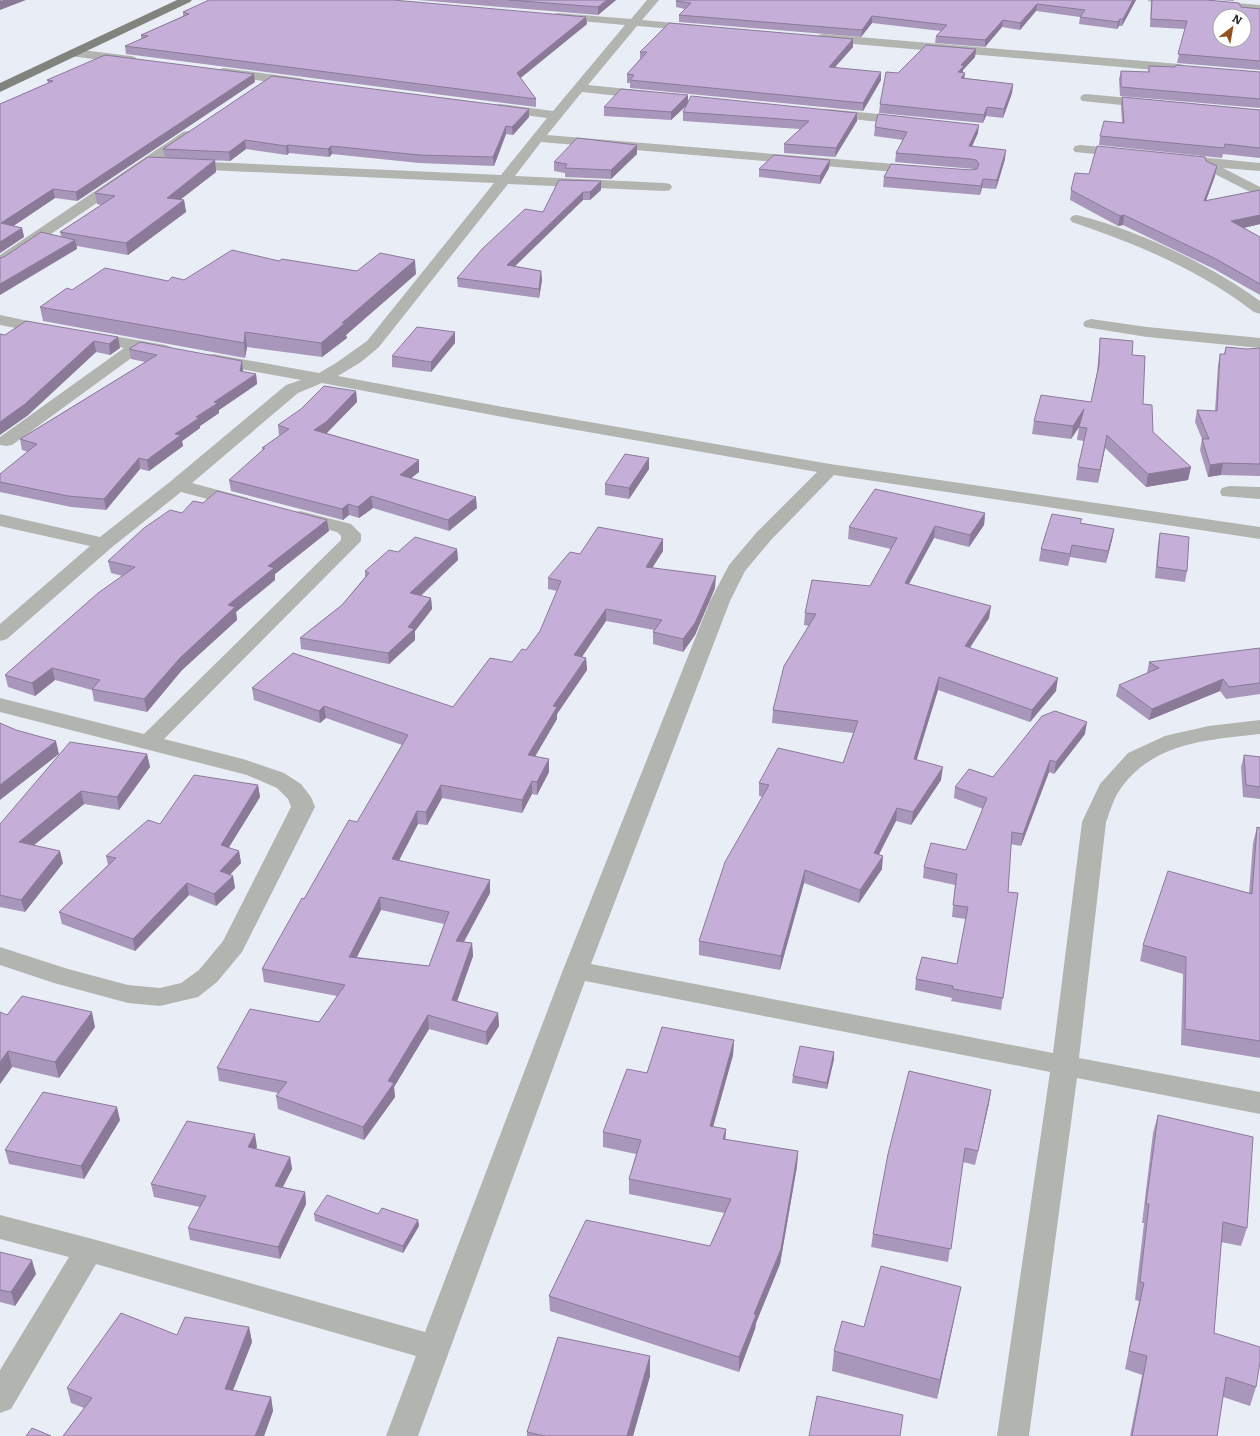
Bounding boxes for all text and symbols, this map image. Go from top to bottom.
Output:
north arrow [1212,8,1252,48]
text: N [1230,9,1246,28]

